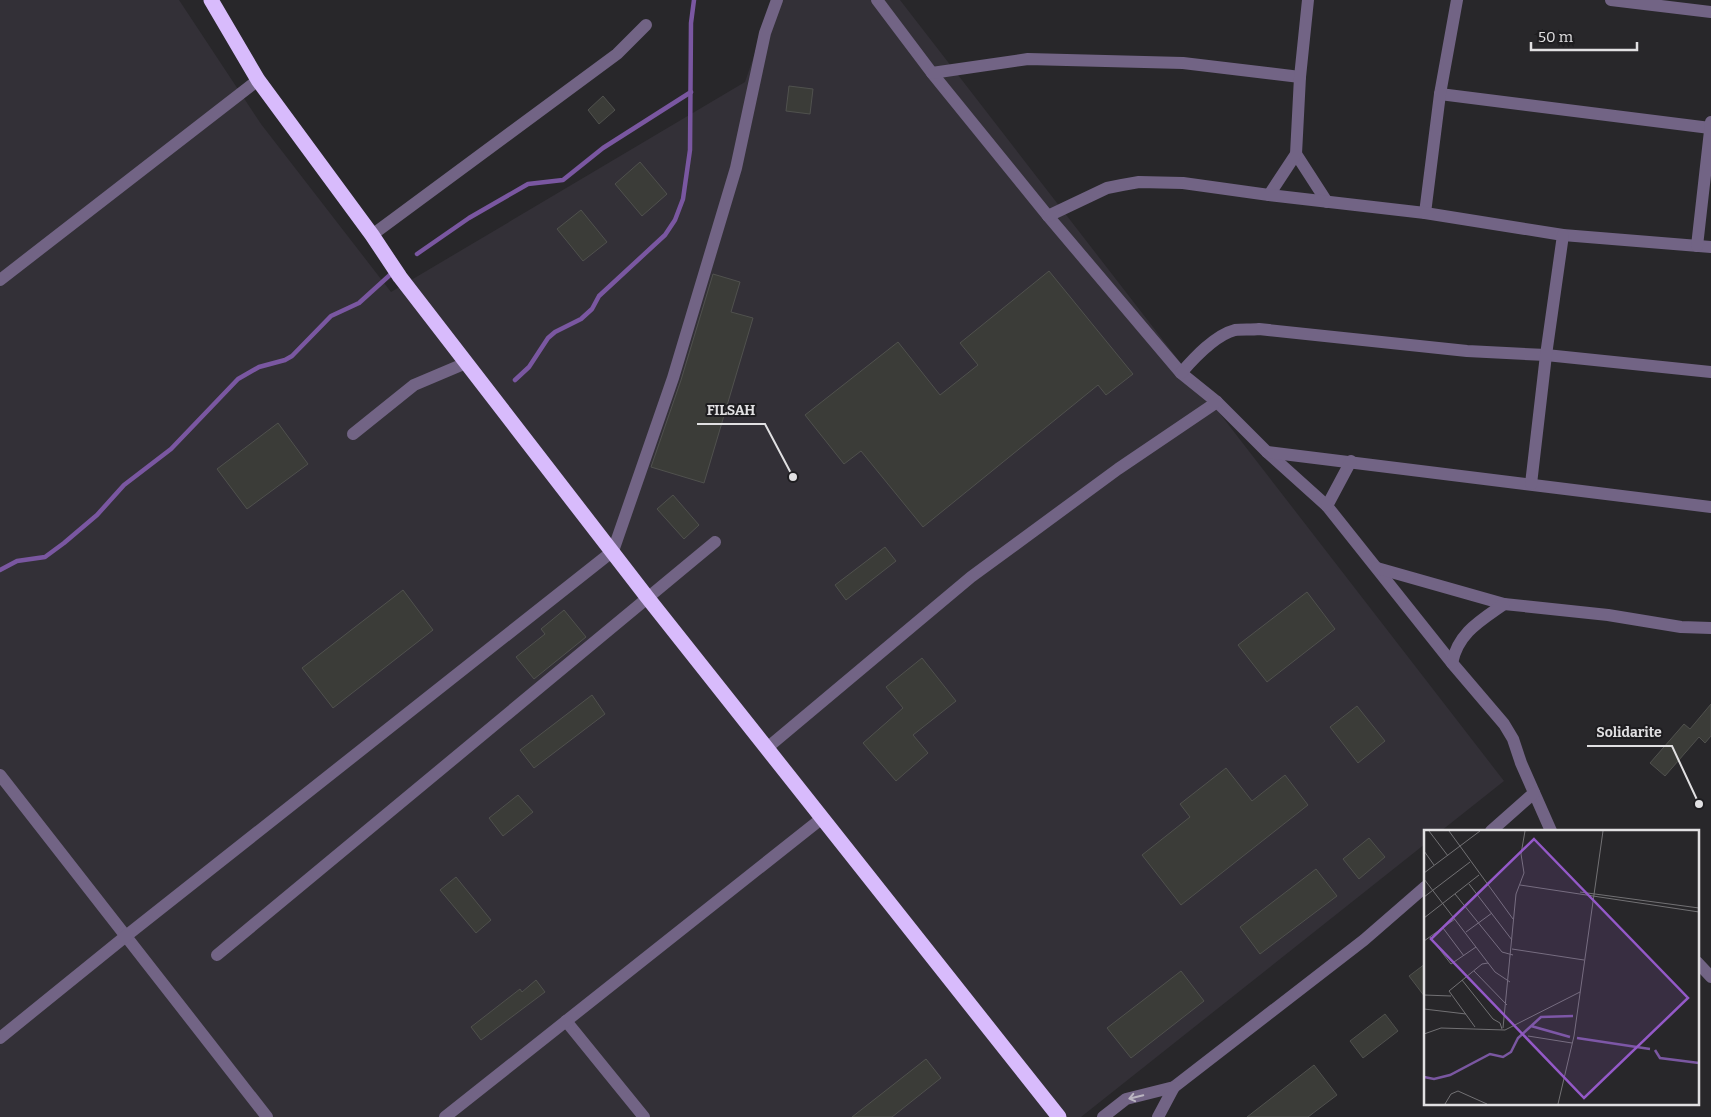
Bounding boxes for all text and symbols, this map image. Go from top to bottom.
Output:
scale bar [1531,20,1637,52]
text: 50 m [1538,28,1574,46]
callout: FILSAH [697,395,765,424]
text: FILSAH [707,402,755,419]
callout: Solidarite [1587,717,1672,746]
text: Solidarite [1596,724,1662,741]
inset map [1424,830,1698,1104]
one-way arrow [1128,1093,1144,1102]

